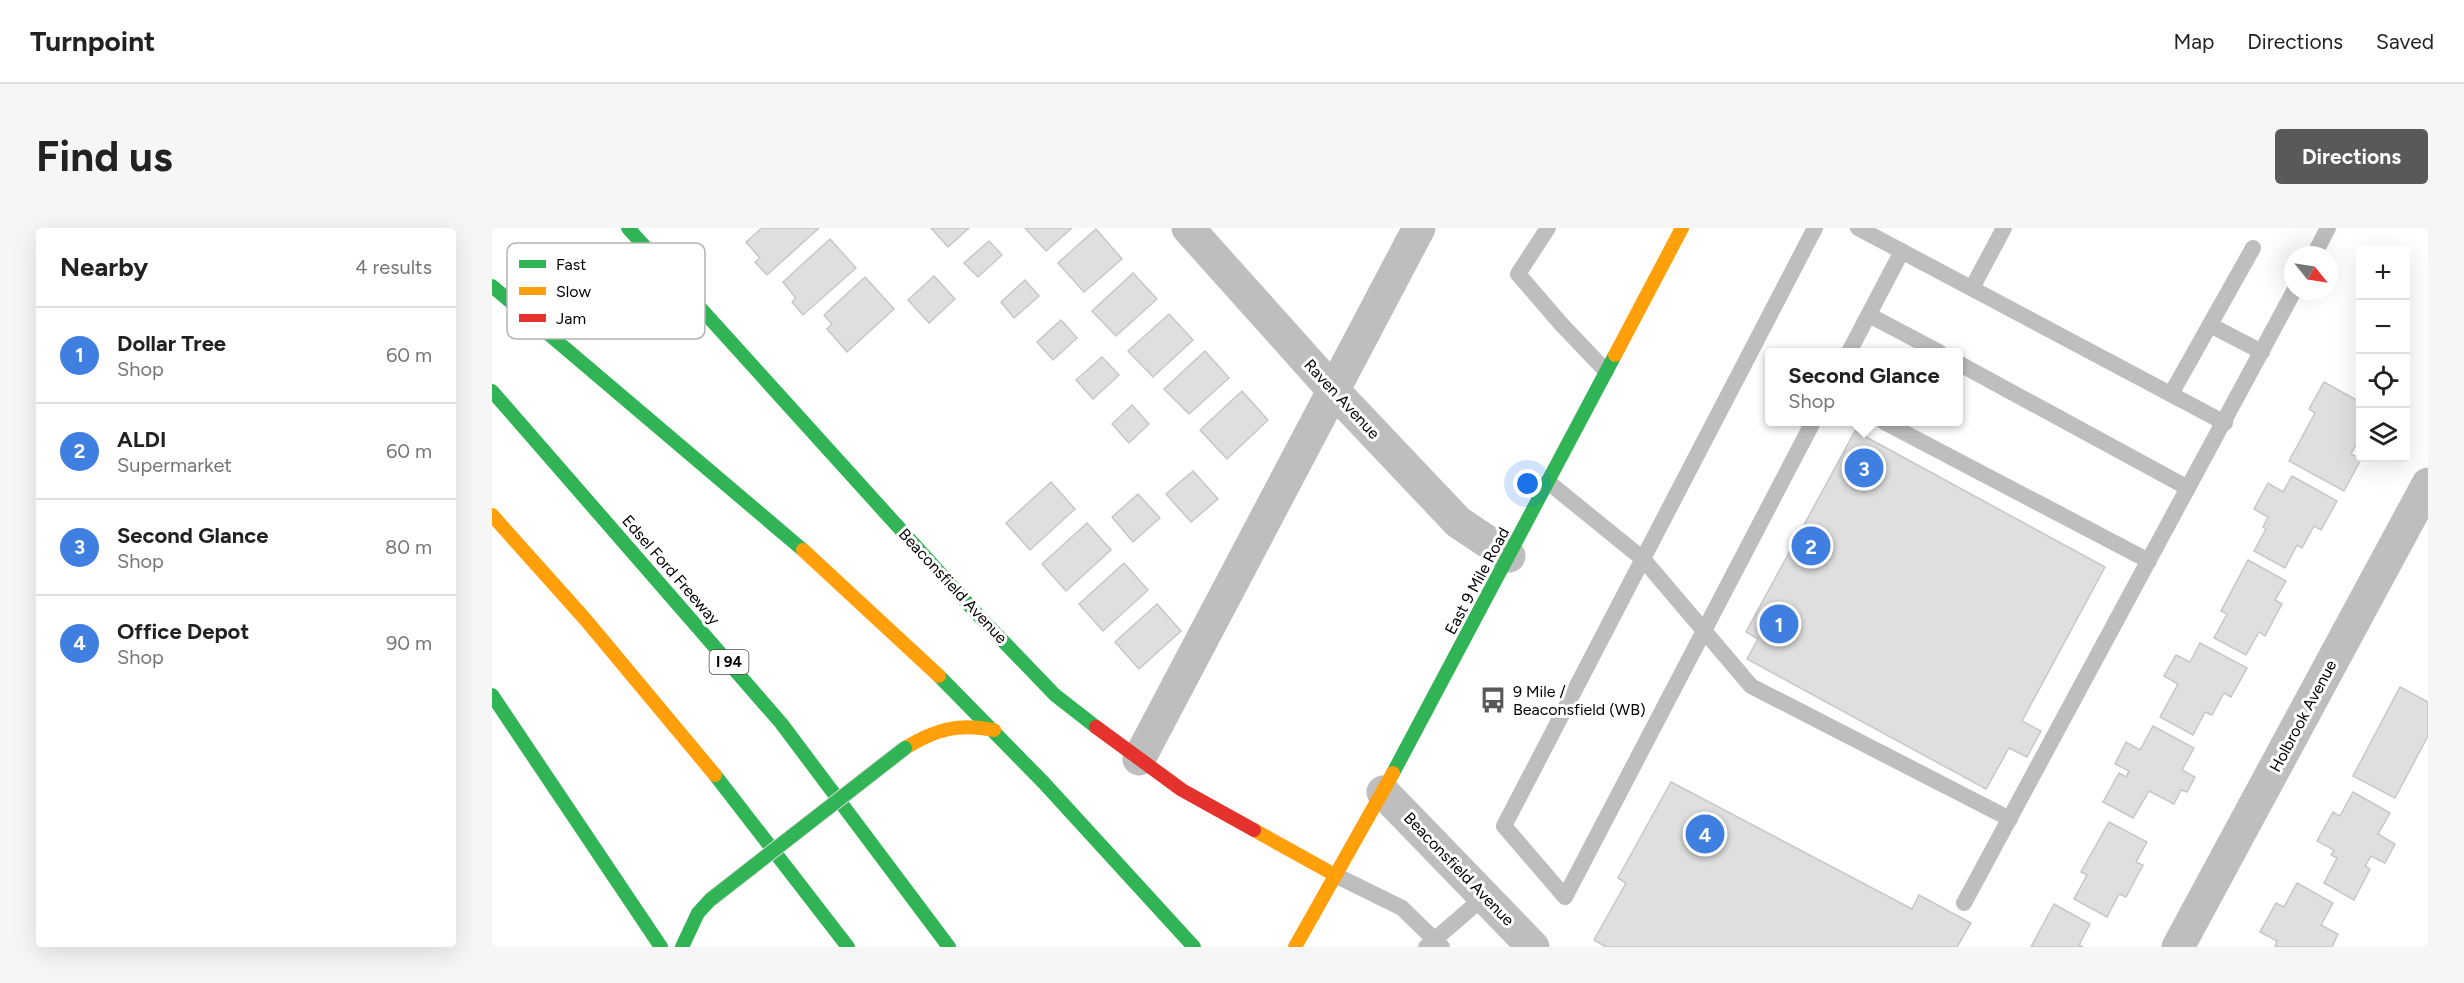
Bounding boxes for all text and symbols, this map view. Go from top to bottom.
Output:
text: Turnpoint [30,24,155,58]
text: Map [2173,29,2214,54]
text: Directions [2247,29,2343,54]
text: Saved [2376,29,2434,54]
button: Directions [2275,129,2428,184]
text: Find us [36,131,173,182]
legend [507,243,705,339]
north arrow [2284,246,2338,300]
map controls [2356,246,2410,462]
button: + [2356,246,2410,300]
text: Nearby [60,251,148,283]
text: 4 results [355,255,432,279]
text: Fast [556,255,586,274]
text: Slow [556,282,591,301]
button: − [2356,300,2410,354]
text: Jam [556,309,586,328]
text: Dollar Tree [117,330,226,357]
text: 1 [75,343,84,367]
text: 60 m [386,343,432,367]
popup [1765,348,1963,426]
button: locate [2356,354,2410,408]
street label: Raven Avenue [1300,355,1384,443]
text: Shop [117,357,164,381]
text: Second Glance [1788,362,1940,389]
text: Shop [1788,389,1835,413]
button: layers [2356,408,2410,462]
text: ALDI [117,426,166,453]
text: 2 [74,439,85,463]
text: 60 m [386,439,432,463]
pin: 3 [1844,446,1884,490]
text: Supermarket [117,453,232,477]
your location [1513,469,1542,498]
street label: Edsel Ford Freeway [618,511,724,629]
text: Second Glance [117,522,268,549]
street label: East 9 Mile Road [1441,524,1513,638]
pin: 2 [1792,524,1830,568]
street label: Beaconsfield Avenue [895,525,1011,648]
text: 3 [74,535,85,559]
text: 80 m [385,535,432,559]
text: Shop [117,549,164,573]
pin: 1 [1760,602,1798,646]
text: Office Depot [117,618,249,645]
text: 4 [73,631,86,655]
text: 90 m [386,631,432,655]
text: Shop [117,645,164,669]
road number: I 94 [710,650,748,674]
street label: Holbrook Avenue [2266,657,2341,775]
place label: 9 Mile / Beaconsfield (WB) [1513,682,1646,719]
bus stop icon: 9 Mile / Beaconsfield (WB) [1478,685,1508,715]
street label: Beaconsfield Avenue [1400,808,1518,930]
pin: 4 [1686,812,1724,856]

